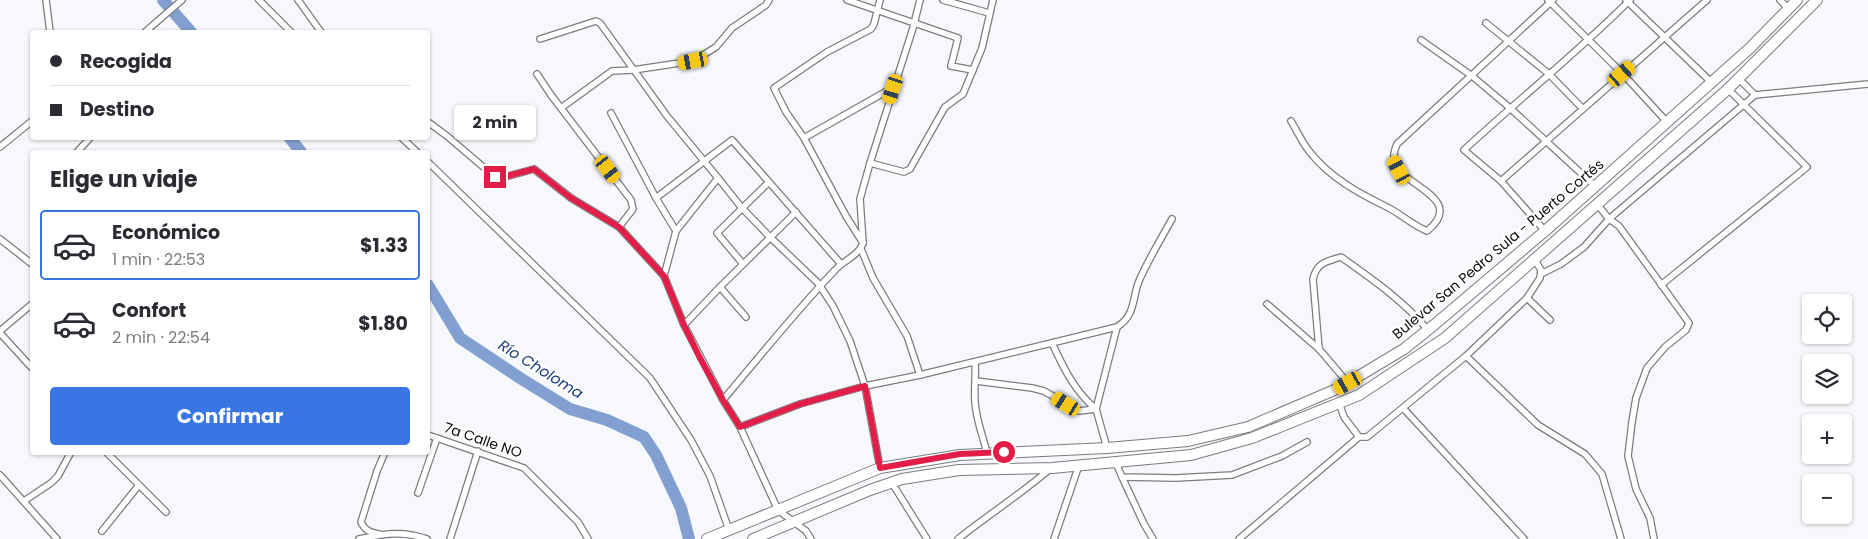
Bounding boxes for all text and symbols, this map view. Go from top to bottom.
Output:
text: Recogida [80,48,172,75]
car [676,51,709,71]
car [1605,58,1638,90]
car [881,72,904,106]
text: Destino [80,96,154,123]
callout: 2 min [454,104,536,140]
text: 2 min [473,111,517,134]
car [592,153,623,185]
car [1385,153,1412,187]
street label: Bulevar San Pedro Sula - Puerto Cortés [1388,154,1608,344]
text: Elige un viaje [50,164,198,195]
route end [484,166,506,188]
text: Económico [112,219,220,246]
icon: car [52,223,97,268]
text: $1.33 [360,232,408,259]
text: 1 min · 22:53 [112,248,205,271]
map controls [1802,294,1852,524]
button: locate [1802,294,1852,344]
text: Confort [112,297,186,324]
icon: car [52,301,97,346]
text: $1.80 [358,310,408,337]
text: 2 min · 22:54 [112,326,210,349]
water label: Río Choloma [494,335,588,403]
button: layers [1802,354,1852,404]
car [1331,369,1364,397]
button: Confirmar [50,387,410,445]
car [1049,390,1082,418]
button: + [1802,414,1852,464]
street label: 7a Calle NO [441,417,525,463]
route start [993,441,1015,463]
button: − [1802,474,1852,524]

